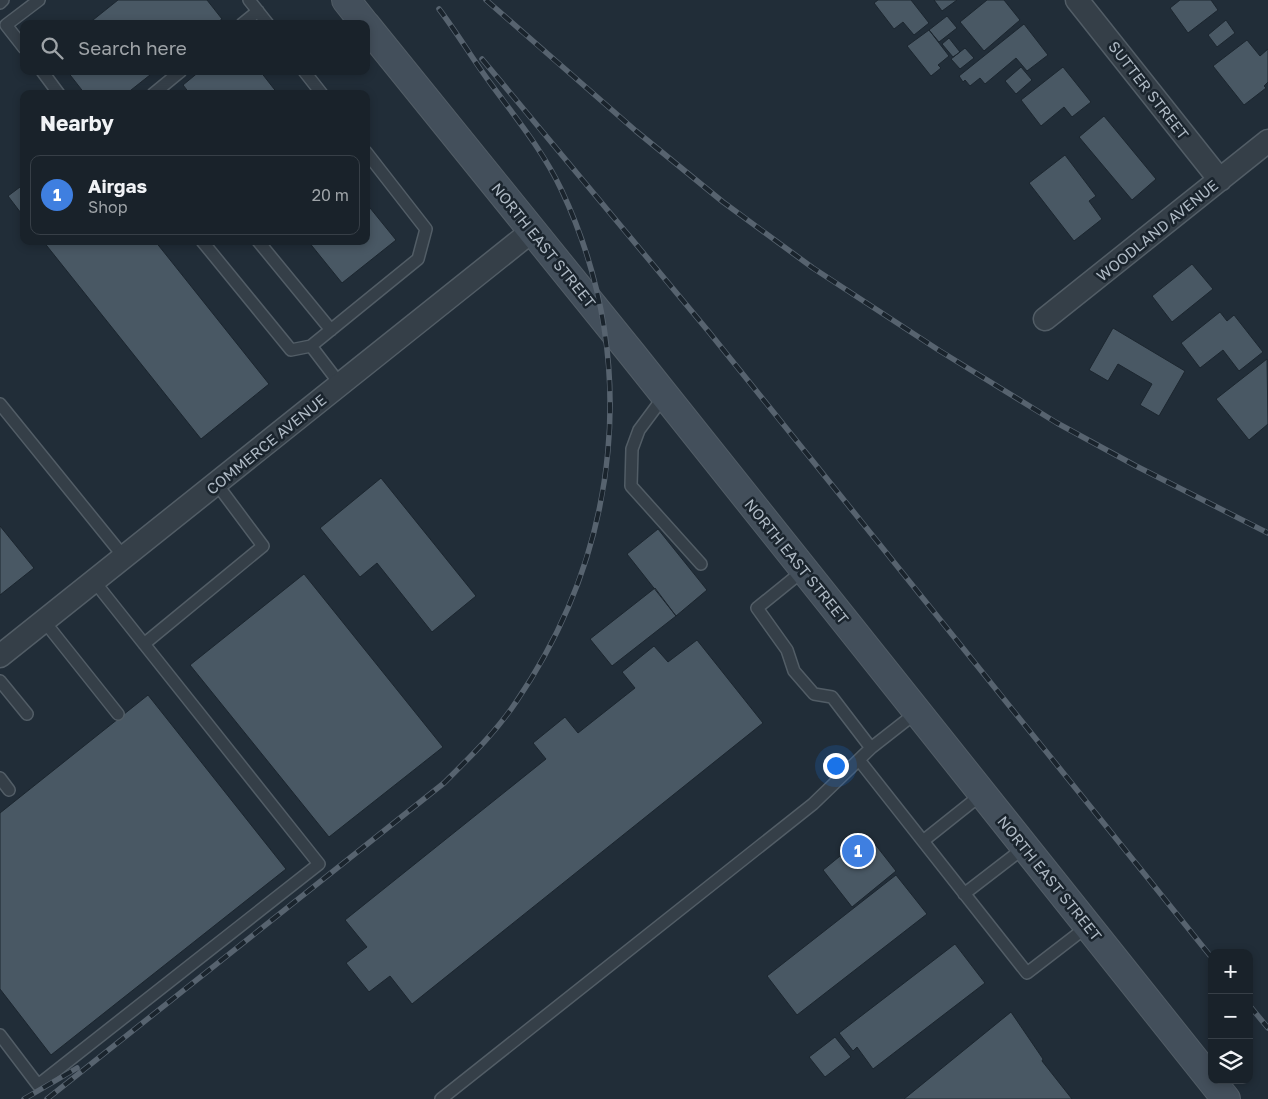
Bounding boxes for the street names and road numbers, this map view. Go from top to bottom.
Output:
street label: SUTTER STREET [1105,37,1193,143]
street label: WOODLAND AVENUE [1093,175,1221,285]
street label: NORTH EAST STREET [488,179,600,311]
street label: COMMERCE AVENUE [202,390,330,498]
street label: NORTH EAST STREET [741,495,853,627]
street label: NORTH EAST STREET [994,812,1106,944]

